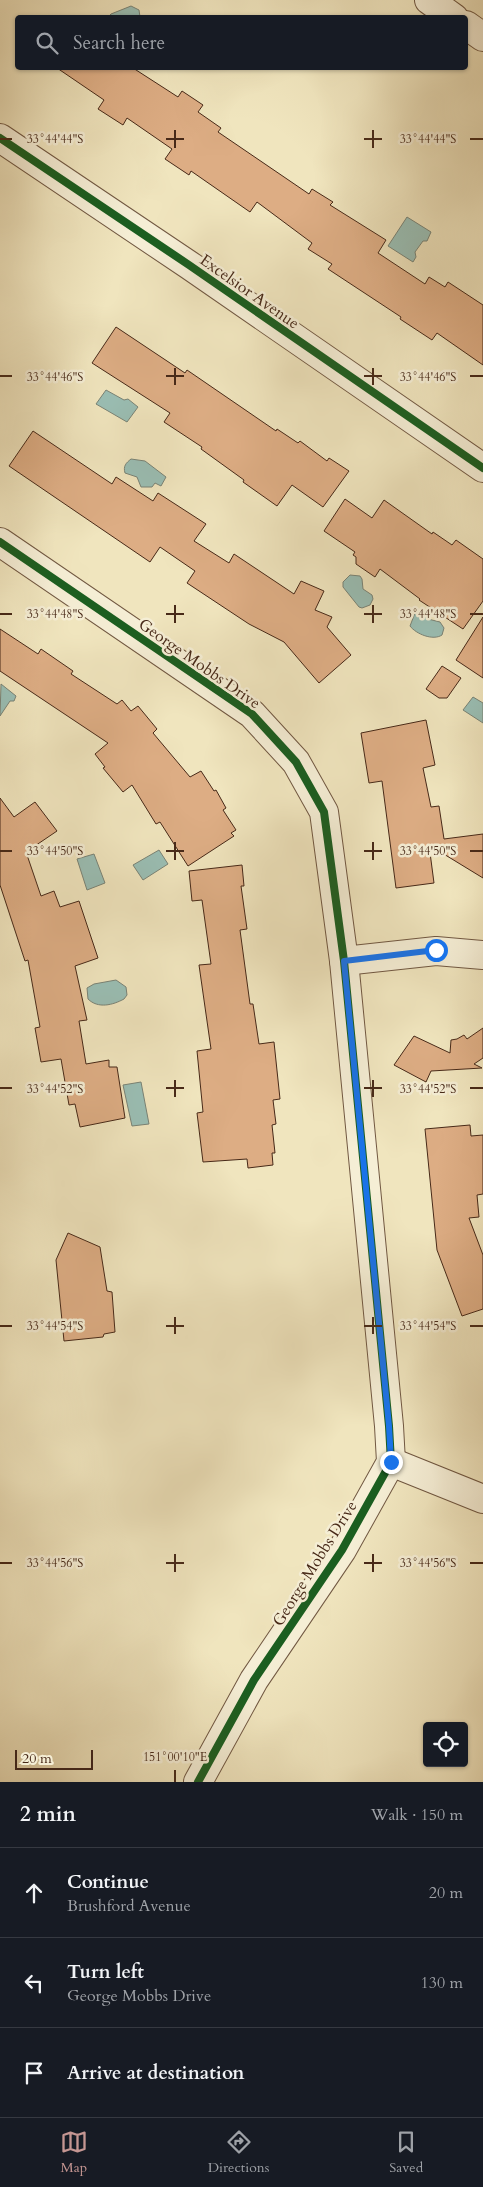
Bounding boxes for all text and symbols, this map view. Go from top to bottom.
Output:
search box [15,15,468,70]
icon: search [33,29,61,57]
text: Search here [73,30,165,56]
text: 33°44'44"S [27,131,83,147]
text: 33°44'44"S [400,131,456,147]
street label: Excelsior Avenue [195,249,304,334]
text: 33°44'46"S [27,369,83,385]
text: 33°44'46"S [400,369,456,385]
text: 33°44'48"S [27,606,83,622]
text: 33°44'48"S [400,606,456,622]
street label: George Mobbs Drive [134,613,265,714]
text: 33°44'50"S [27,843,83,859]
text: 33°44'50"S [400,843,456,859]
route start [425,939,448,962]
text: 33°44'52"S [27,1081,83,1097]
text: 33°44'52"S [400,1081,456,1097]
text: 33°44'54"S [27,1318,83,1334]
text: 33°44'54"S [400,1318,456,1334]
route end [380,1451,403,1474]
street label: George Mobbs Drive [267,1497,362,1630]
text: 33°44'56"S [27,1555,83,1571]
text: 33°44'56"S [400,1555,456,1571]
map controls [423,1722,468,1767]
button: locate [423,1722,468,1767]
scale bar [15,1747,92,1770]
text: 20 m [22,1749,52,1768]
text: 151°00'10"E [143,1749,207,1765]
text: 2 min [20,1800,76,1829]
text: Walk · 150 m [371,1804,463,1826]
text: Continue [67,1869,149,1895]
icon: ahead [20,1879,48,1907]
text: 20 m [429,1882,463,1904]
text: Brushford Avenue [67,1895,191,1917]
text: Turn left [67,1959,144,1985]
icon: left [20,1969,48,1997]
text: 130 m [421,1972,463,1994]
text: George Mobbs Drive [67,1985,211,2007]
icon: arrive [20,2059,48,2087]
text: Arrive at destination [67,2060,244,2086]
tab: Map [60,2128,88,2177]
tab: Directions [208,2128,269,2177]
tab: Saved [389,2128,423,2177]

